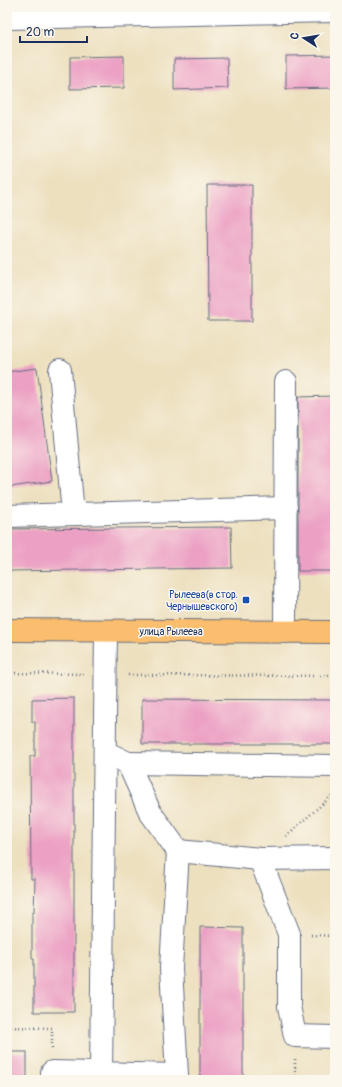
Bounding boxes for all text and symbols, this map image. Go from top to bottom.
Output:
scale bar [20,18,87,44]
north arrow [284,18,324,58]
text: 20 m [26,25,55,40]
text: С [288,31,302,41]
place label: Рылеева(в стор. Чернышевского) [166,589,238,613]
marker: Рылеева(в стор. Чернышевского) [241,595,251,605]
street label: улица Рылеева [138,626,203,638]

